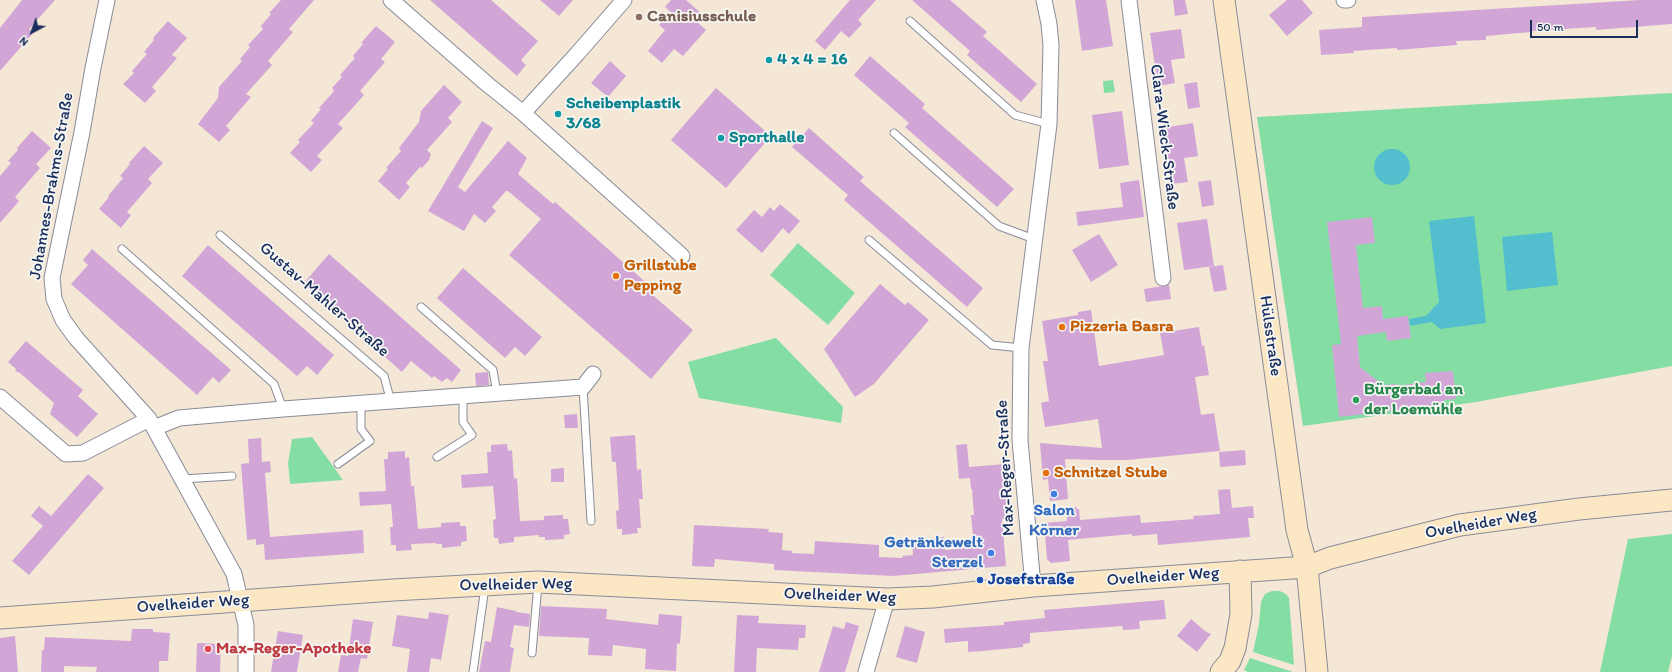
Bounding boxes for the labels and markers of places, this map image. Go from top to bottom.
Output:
place label: Canisiusschule [647,7,756,27]
marker: Canisiusschule [634,12,644,22]
place label: 4 x 4 = 16 [777,50,848,70]
marker: 4 x 4 = 16 [764,55,774,65]
place label: Scheibenplastik 3/68 [566,94,680,134]
marker: Scheibenplastik 3/68 [553,109,563,119]
place label: Sporthalle [729,128,804,148]
marker: Sporthalle [716,133,726,143]
place label: Grillstube Pepping [624,256,697,296]
marker: Grillstube Pepping [611,271,621,281]
place label: Pizzeria Basra [1070,317,1174,337]
marker: Pizzeria Basra [1057,322,1067,332]
place label: Bürgerbad an der Loemühle [1364,380,1463,420]
marker: Bürgerbad an der Loemühle [1351,395,1361,405]
place label: Schnitzel Stube [1054,463,1167,483]
marker: Schnitzel Stube [1041,468,1051,478]
marker: Salon Körner [1049,489,1059,499]
place label: Salon Körner [1029,501,1079,541]
place label: Getränkewelt Sterzel [884,533,983,573]
marker: Getränkewelt Sterzel [986,548,996,558]
place label: Josefstraße [988,570,1075,590]
marker: Josefstraße [975,575,985,585]
place label: Max-Reger-Apotheke [216,639,371,659]
marker: Max-Reger-Apotheke [203,644,213,654]

